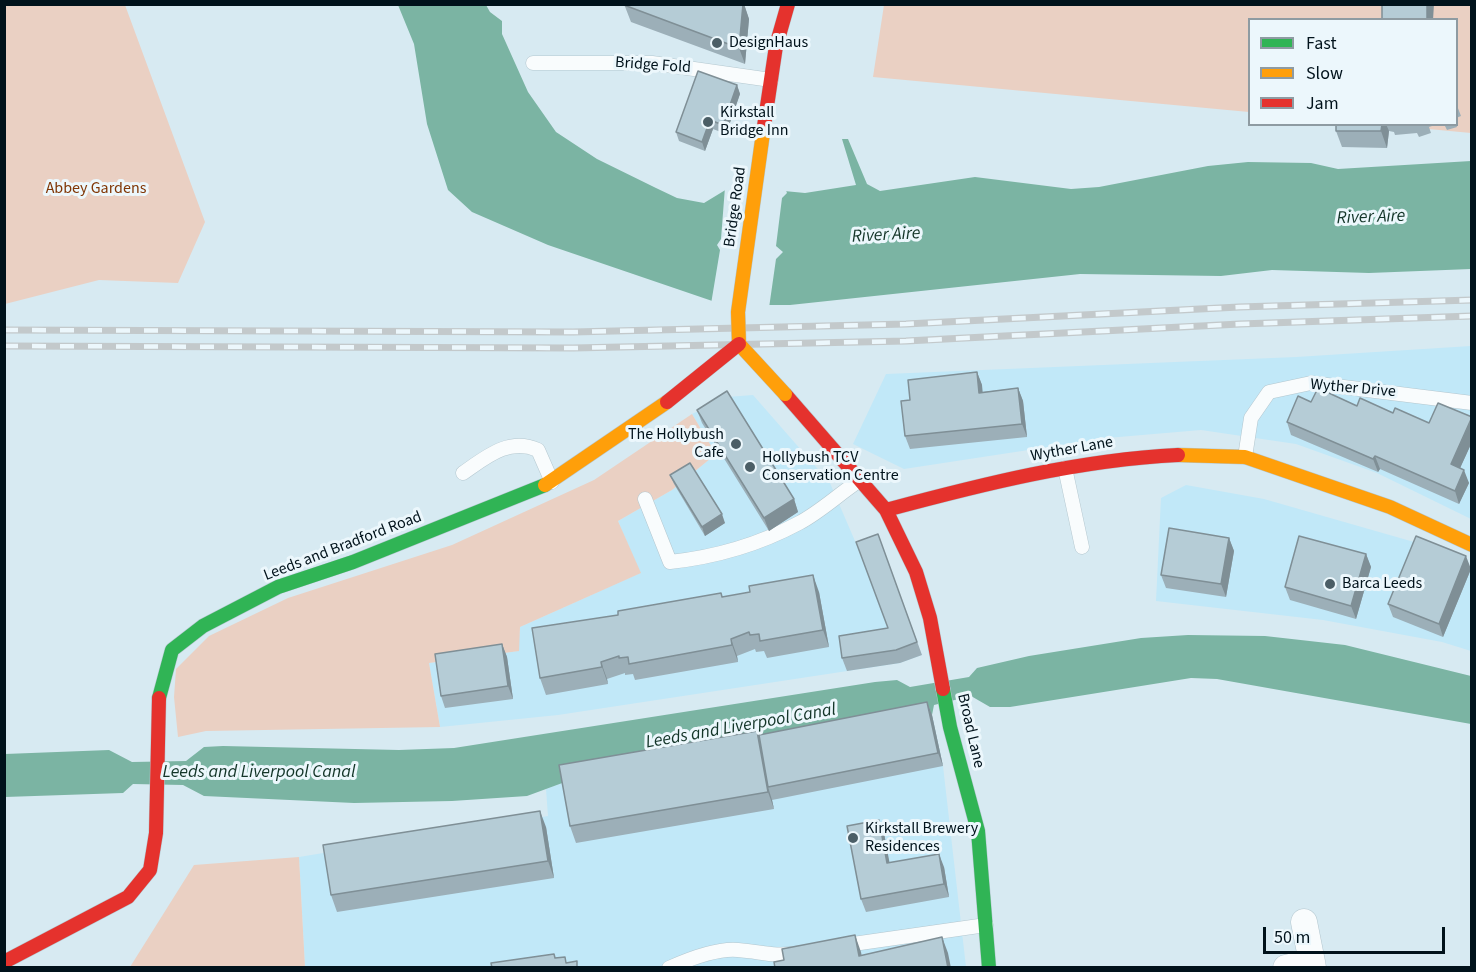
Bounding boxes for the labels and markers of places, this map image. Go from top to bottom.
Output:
place label: DesignHaus [729,33,808,53]
marker: DesignHaus [710,36,724,50]
place label: Kirkstall Bridge Inn [720,103,788,141]
marker: Kirkstall Bridge Inn [701,115,715,129]
place label: The Hollybush Cafe [628,425,724,463]
marker: The Hollybush Cafe [729,437,743,451]
place label: Hollybush TCV Conservation Centre [762,448,899,486]
marker: Hollybush TCV Conservation Centre [743,460,757,474]
place label: Barca Leeds [1342,574,1422,594]
marker: Barca Leeds [1323,577,1337,591]
place label: Kirkstall Brewery Residences [865,819,978,857]
marker: Kirkstall Brewery Residences [846,831,860,845]

